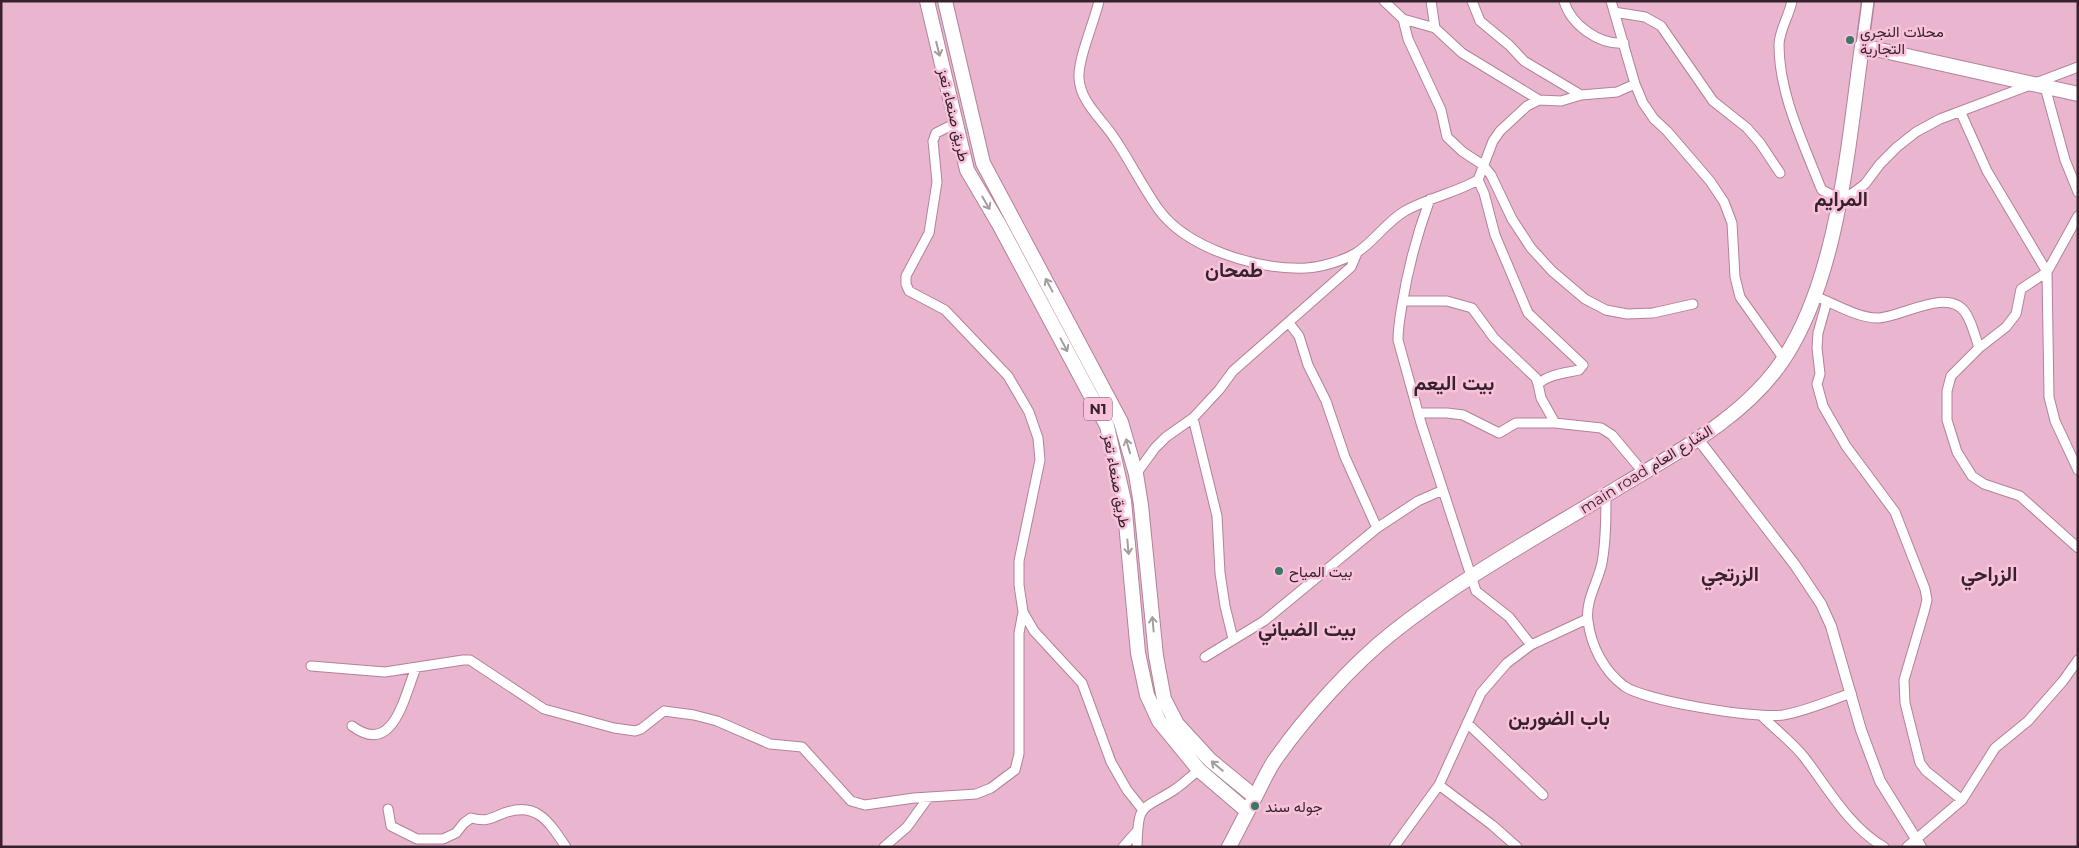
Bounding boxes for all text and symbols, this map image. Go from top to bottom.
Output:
place label: محلات النجري التجارية [1860,22,1944,58]
marker: محلات النجري التجارية [1844,34,1856,46]
one-way arrow [934,40,943,56]
street label: طريق صنعاء تعز [933,66,974,164]
district label: المرايم [1814,187,1868,212]
one-way arrow [982,195,992,209]
district label: طمحان [1205,258,1263,282]
one-way arrow [1044,278,1053,293]
one-way arrow [1059,338,1069,353]
district label: بيت اليعم [1414,371,1494,396]
road number: N1 [1084,398,1112,420]
street label: main road الشارع العام [1576,420,1717,519]
street label: طريق صنعاء تعز [1098,432,1135,530]
one-way arrow [1123,439,1133,455]
one-way arrow [1123,539,1133,555]
place label: بيت المياح [1289,562,1353,583]
district label: الزرتجي [1701,562,1759,591]
district label: الزراحي [1961,562,2017,591]
marker: بيت المياح [1273,565,1285,577]
one-way arrow [1148,616,1157,632]
district label: بيت الضياني [1258,617,1356,646]
district label: باب الضورين [1508,706,1610,731]
one-way arrow [1211,761,1224,772]
place label: جوله سند [1265,797,1323,816]
marker: جوله سند [1249,800,1261,812]

